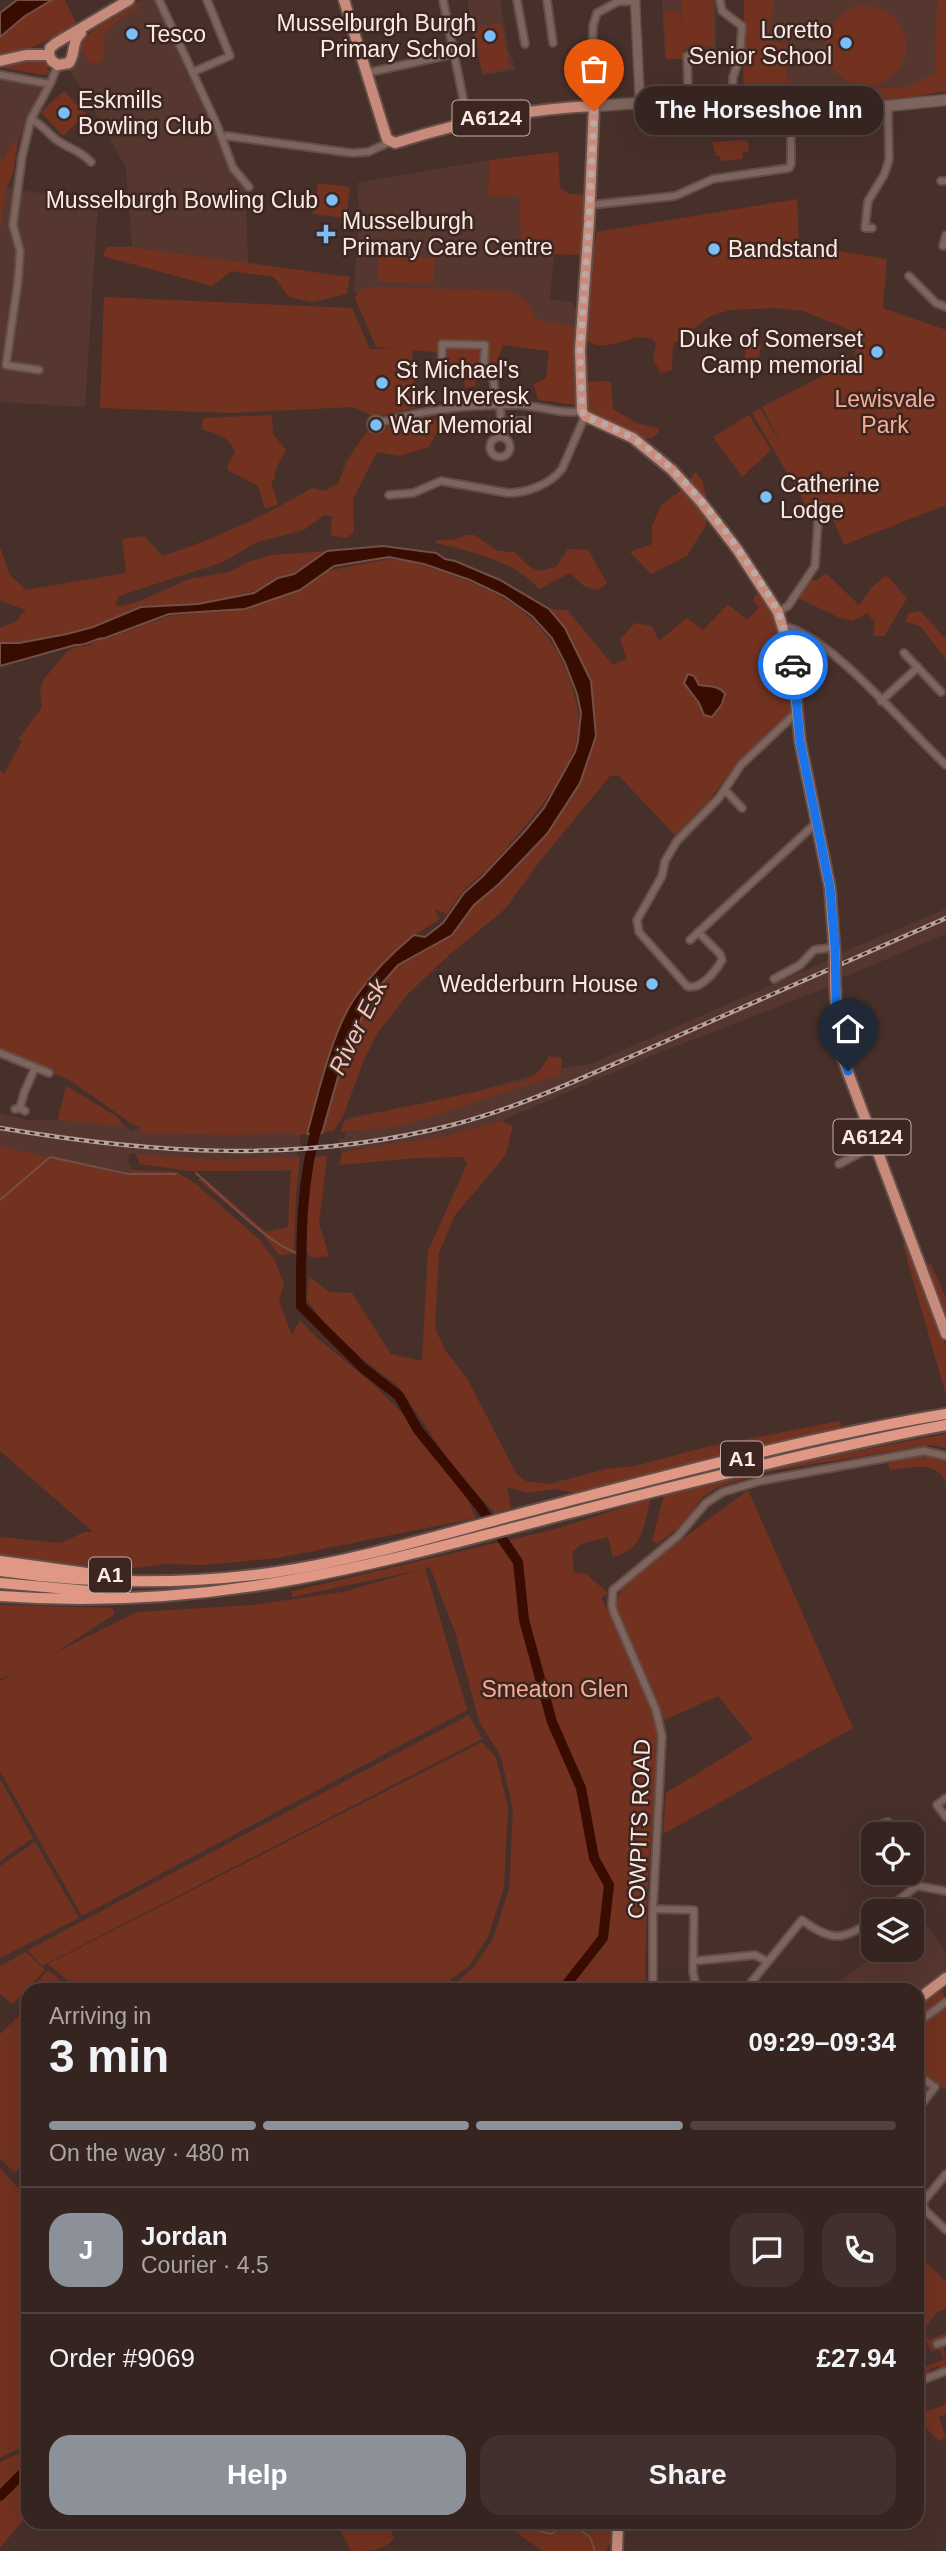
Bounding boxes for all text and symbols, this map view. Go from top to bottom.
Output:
place label: Musselburgh Burgh Primary School [277,10,476,62]
place label: Loretto Senior School [689,17,832,69]
place label: Tesco [146,21,206,47]
marker: Tesco [124,26,140,42]
marker: Musselburgh Burgh Primary School [482,28,498,44]
marker: Loretto Senior School [838,35,854,51]
pin [564,39,624,111]
icon: bag [575,50,613,88]
callout: The Horseshoe Inn [636,86,884,136]
place label: Eskmills Bowling Club [78,87,212,139]
text: The Horseshoe Inn [655,97,863,123]
road number: A6124 [452,100,530,136]
marker: Eskmills Bowling Club [56,105,72,121]
place label: Musselburgh Bowling Club [46,187,318,213]
marker: Musselburgh Bowling Club [324,192,340,208]
place label: Musselburgh Primary Care Centre [342,208,553,260]
marker: Musselburgh Primary Care Centre [316,224,336,244]
place label: Bandstand [728,236,838,262]
marker: Bandstand [706,241,722,257]
place label: Duke of Somerset Camp memorial [679,326,864,378]
marker: Duke of Somerset Camp memorial [869,344,885,360]
place label: St Michael's Kirk Inveresk [396,357,529,409]
marker: St Michael's Kirk Inveresk [374,375,390,391]
park label: Lewisvale Park [835,386,936,438]
place label: War Memorial [390,412,532,438]
marker: War Memorial [368,417,384,433]
place label: Catherine Lodge [780,471,880,523]
marker: Catherine Lodge [758,489,774,505]
courier [758,630,828,700]
icon: car [774,646,812,684]
place label: Wedderburn House [439,971,638,997]
water label: River Esk [323,973,393,1079]
marker: Wedderburn House [644,976,660,992]
pin [818,999,878,1071]
icon: home [829,1010,867,1048]
road number: A6124 [834,1120,910,1154]
road number: A1 [721,1442,763,1476]
road number: A1 [89,1558,131,1592]
park label: Smeaton Glen [481,1676,629,1702]
street label: COWPITS ROAD [623,1739,655,1919]
map controls [861,1822,924,1962]
button: locate [861,1822,924,1885]
button: layers [861,1899,924,1962]
text: Arriving in [49,2003,151,2029]
text: 09:29–09:34 [749,2027,896,2057]
text: 3 min [49,2030,169,2082]
text: On the way · 480 m [49,2140,250,2166]
button: chat [730,2213,804,2287]
button: phone [822,2213,896,2287]
text: Jordan [141,2221,228,2251]
text: J [79,2235,93,2265]
text: Courier · 4.5 [141,2252,269,2278]
text: Order #9069 [49,2343,195,2373]
text: £27.94 [816,2343,896,2373]
button: Help [49,2435,466,2515]
button: Share [480,2435,896,2515]

